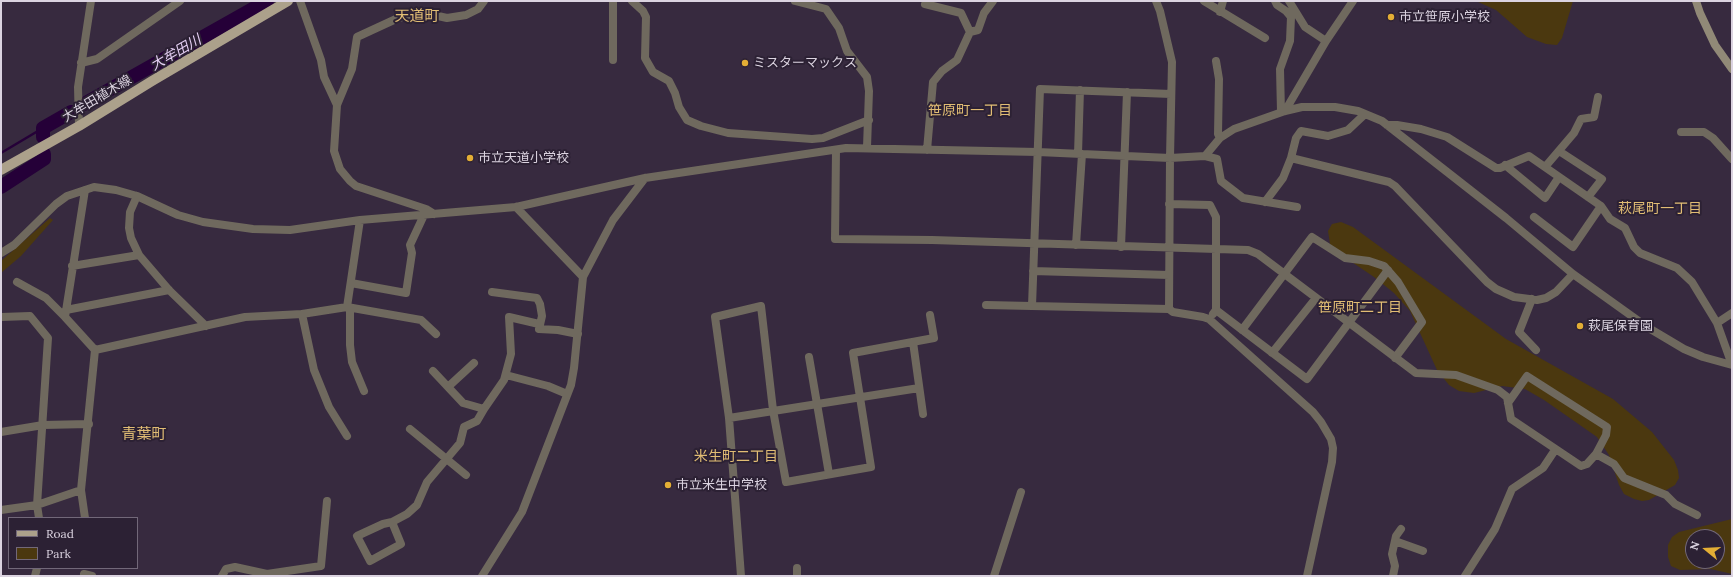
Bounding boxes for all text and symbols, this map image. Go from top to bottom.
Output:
district label: 天道町 [395,8,439,26]
place label: 市立笹原小学校 [1399,9,1490,25]
marker: 市立笹原小学校 [1386,12,1396,22]
water label: 大牟田川 [148,32,204,74]
place label: ミスターマックス [753,55,857,71]
marker: ミスターマックス [740,58,750,68]
street label: 大牟田植木線 [60,72,134,126]
district label: 笹原町一丁目 [928,103,1012,119]
place label: 市立天道小学校 [478,150,569,166]
marker: 市立天道小学校 [465,153,475,163]
district label: 萩尾町一丁目 [1618,201,1702,217]
district label: 笹原町二丁目 [1318,300,1402,316]
place label: 萩尾保育園 [1588,318,1653,334]
marker: 萩尾保育園 [1575,321,1585,331]
district label: 青葉町 [122,426,166,444]
district label: 米生町二丁目 [694,449,778,465]
place label: 市立米生中学校 [676,477,767,493]
marker: 市立米生中学校 [663,480,673,490]
legend [8,517,138,569]
text: Road [46,526,74,541]
north arrow [1685,529,1725,569]
text: N [1687,539,1703,552]
text: Park [46,546,71,561]

